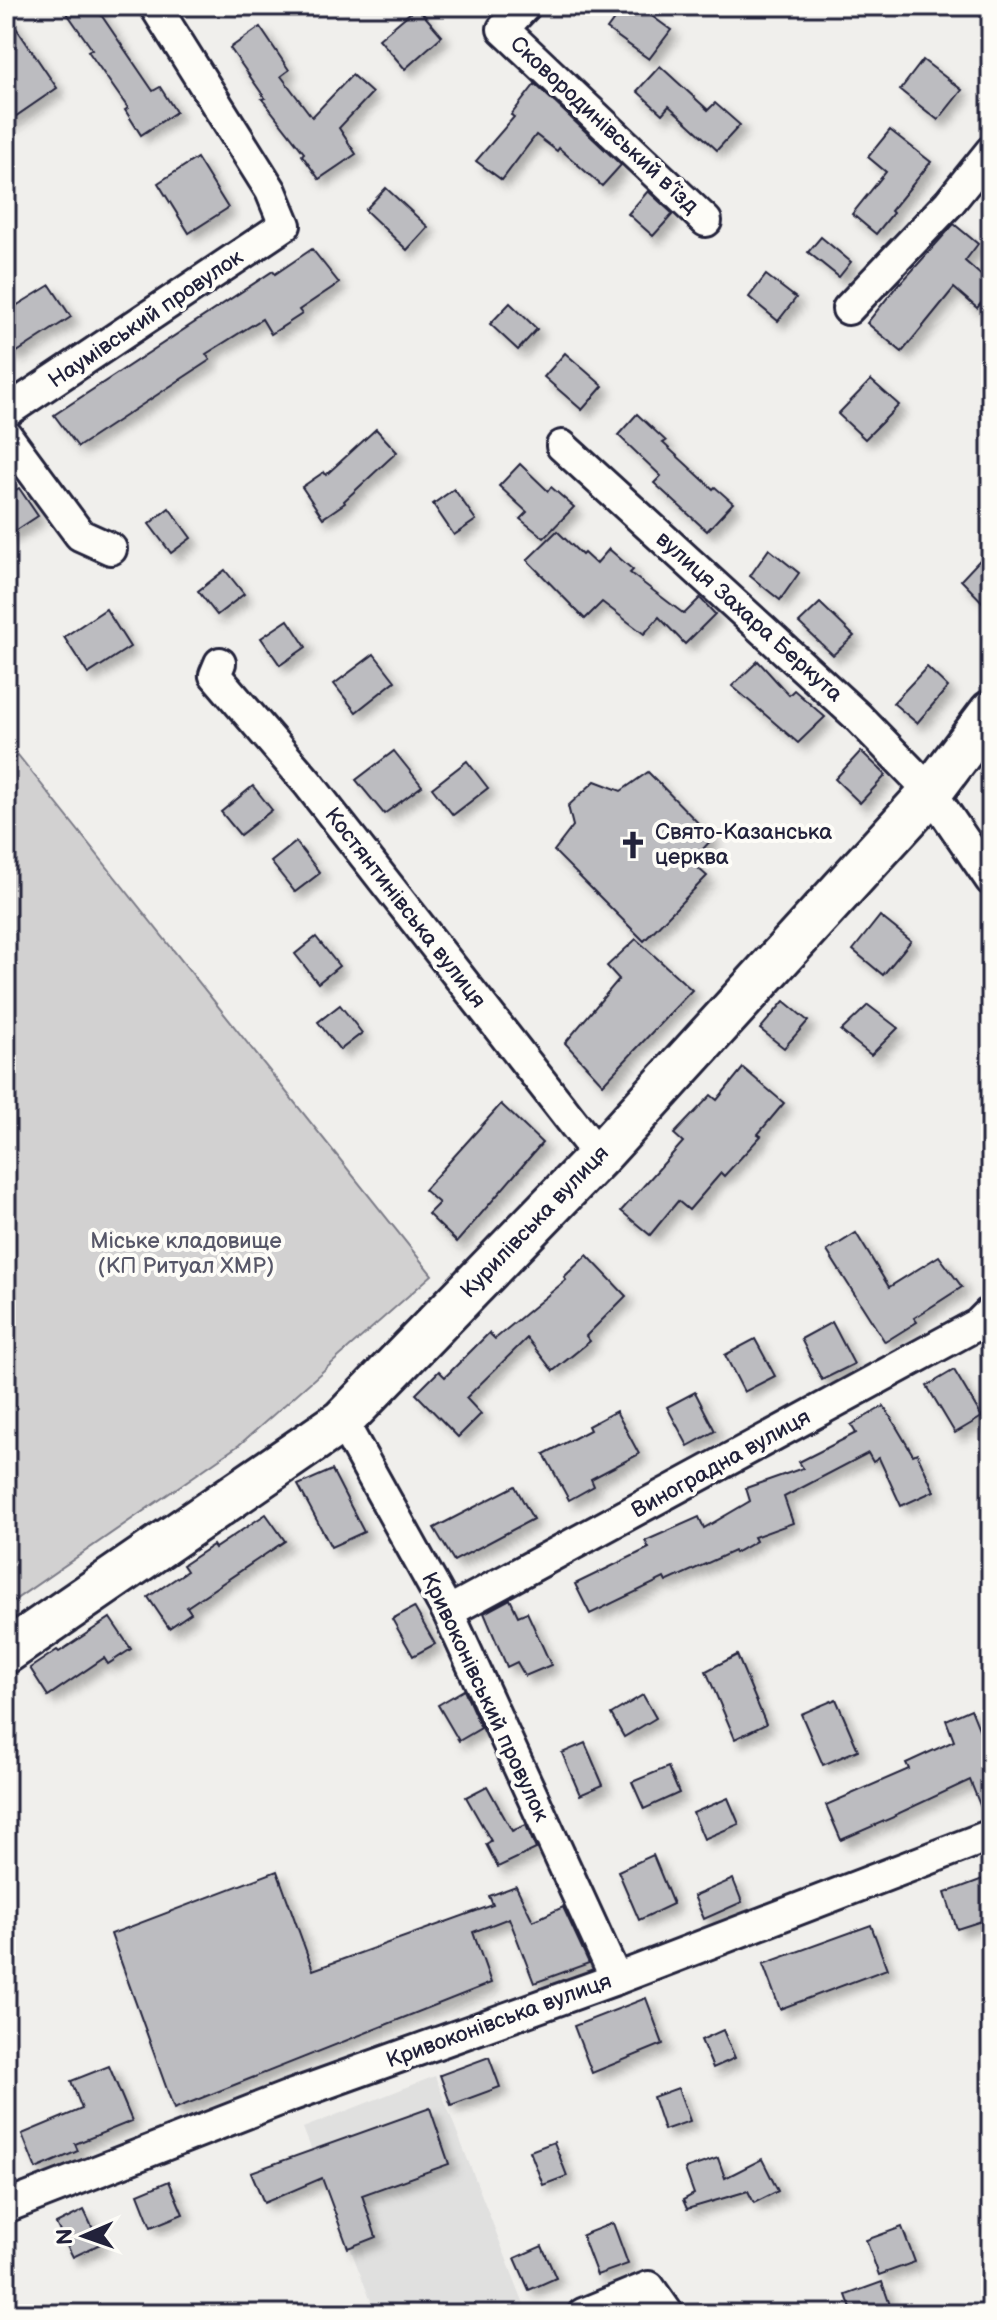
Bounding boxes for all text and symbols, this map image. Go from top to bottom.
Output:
street label: Сковородинівський в’їзд [504,31,704,219]
street label: Наумівський провулок [44,244,249,394]
street label: вулиця Захара Беркута [650,526,848,708]
street label: Костянтинівська вулиця [318,802,492,1014]
place label: Свято-Казанська церква [655,819,832,871]
church icon: Свято-Казанська церква [618,830,648,860]
street label: Курилівська вулиця [455,1140,615,1304]
park label: Міське кладовище (КП Ритуал ХМР) [90,1228,282,1280]
street label: Виноградна вулиця [627,1404,815,1524]
street label: Кривоконівський провулок [415,1568,555,1826]
street label: Кривоконівська вулиця [383,1968,615,2074]
north arrow [44,2196,124,2276]
text: N [52,2228,79,2245]

